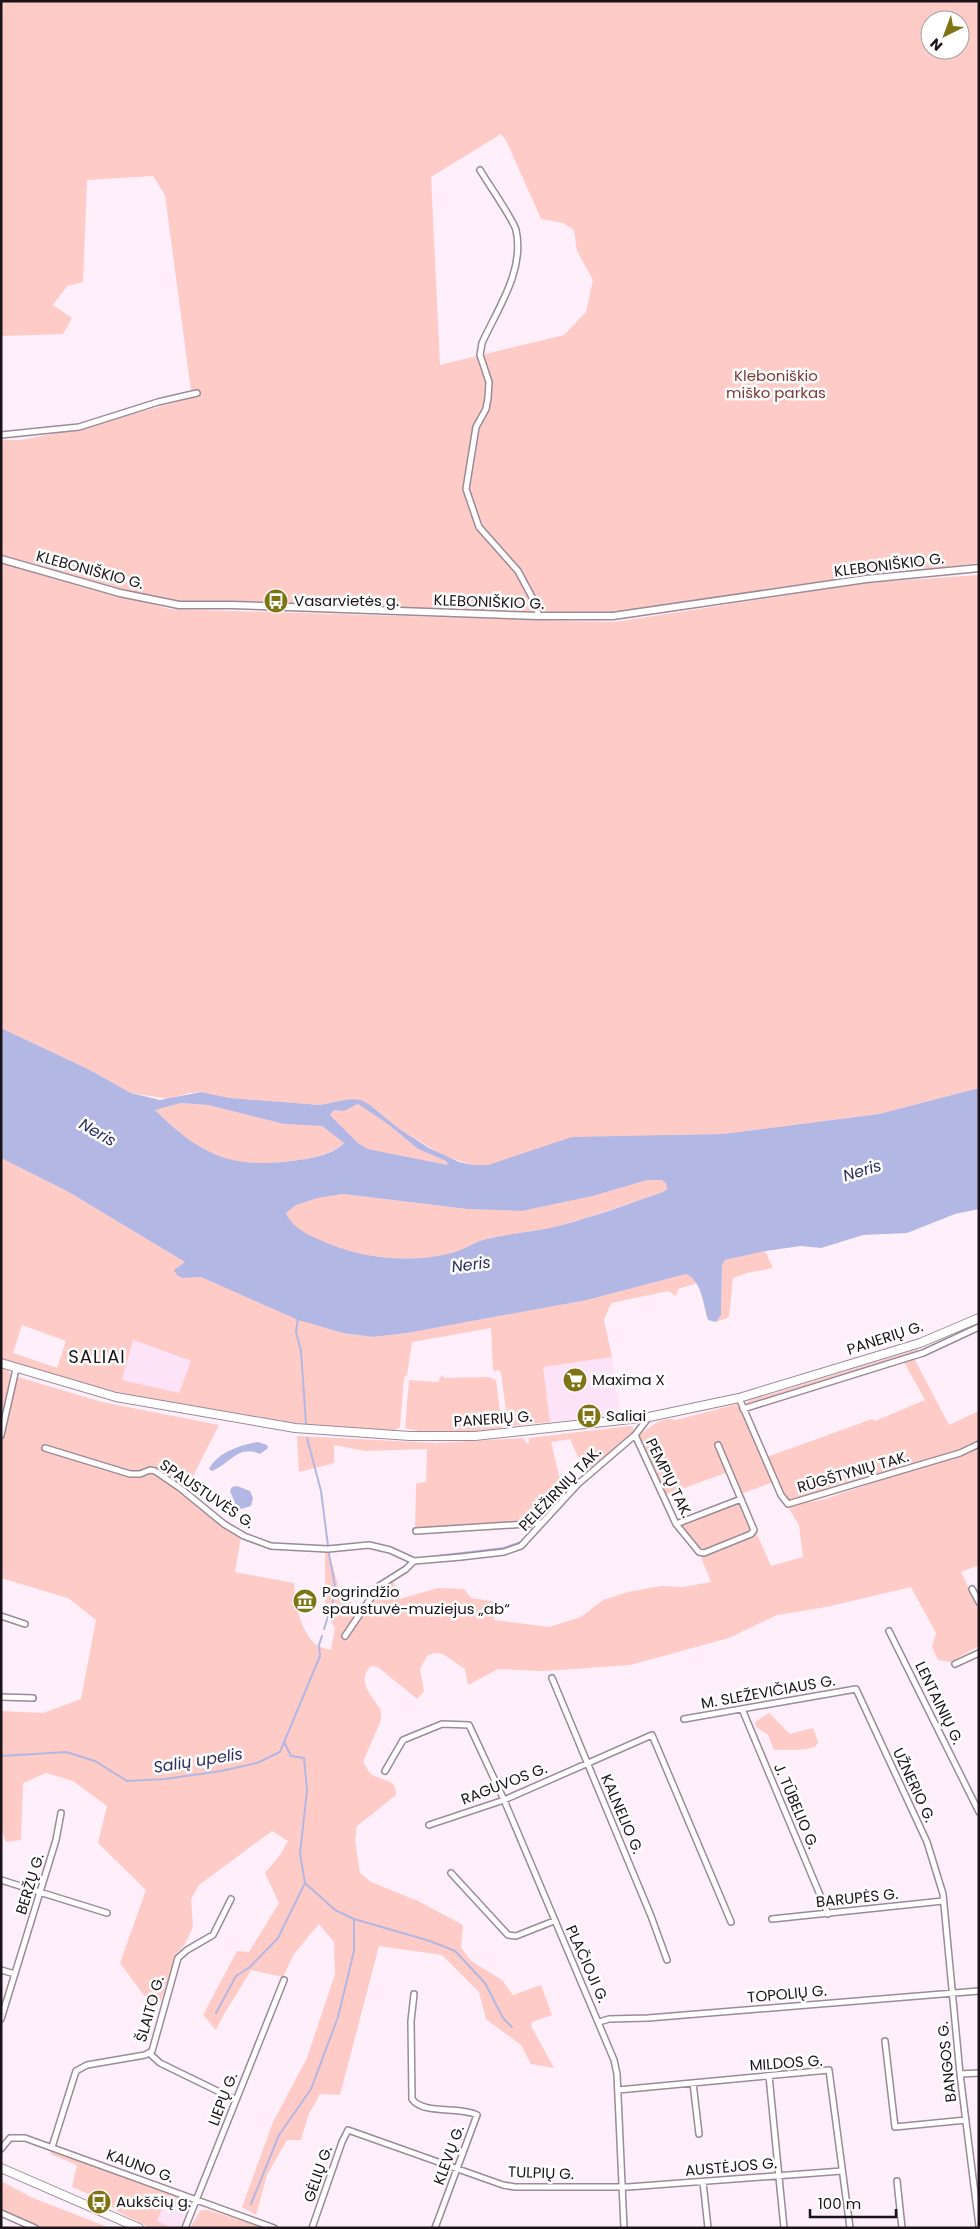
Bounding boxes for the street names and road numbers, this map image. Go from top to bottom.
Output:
street label: KLEBONIŠKIO G. [34,545,146,594]
street label: KLEBONIŠKIO G. [833,547,945,582]
street label: KLEBONIŠKIO G. [433,589,545,614]
street label: PANERIŲ G. [844,1315,926,1360]
street label: PANERIŲ G. [453,1405,533,1432]
street label: PEMPIŲ TAK. [641,1434,698,1521]
street label: PELĖŽIRNIŲ TAK. [514,1442,605,1536]
street label: RŪGŠTYNIŲ TAK. [795,1446,911,1498]
street label: SPAUSTUVĖS G. [156,1454,259,1533]
street label: LENTAINIŲ G. [910,1658,969,1748]
street label: M. SLEŽEVIČIAUS G. [699,1669,837,1714]
street label: UŽNERIO G. [888,1744,941,1825]
street label: RAGUVOS G. [458,1757,550,1810]
street label: J. TŪBELIO G. [769,1760,824,1852]
street label: KALNELIO G. [596,1771,649,1857]
street label: BERŽŲ G. [10,1851,49,1917]
street label: BARUPĖS G. [815,1883,899,1912]
street label: PLAČIOJI G. [561,1922,614,2006]
street label: ŠLAITO G. [130,1973,169,2044]
street label: TOPOLIŲ G. [746,1980,827,2007]
street label: BANGOS G. [932,2021,961,2103]
street label: MILDOS G. [749,2049,823,2076]
street label: LIEPŲ G. [203,2069,242,2128]
street label: KLEVŲ G. [428,2122,469,2188]
street label: GĖLIŲ G. [298,2143,337,2205]
street label: KAUNO G. [104,2144,177,2187]
street label: AUSTĖJOS G. [684,2152,778,2181]
street label: TULPIŲ G. [508,2161,574,2184]

